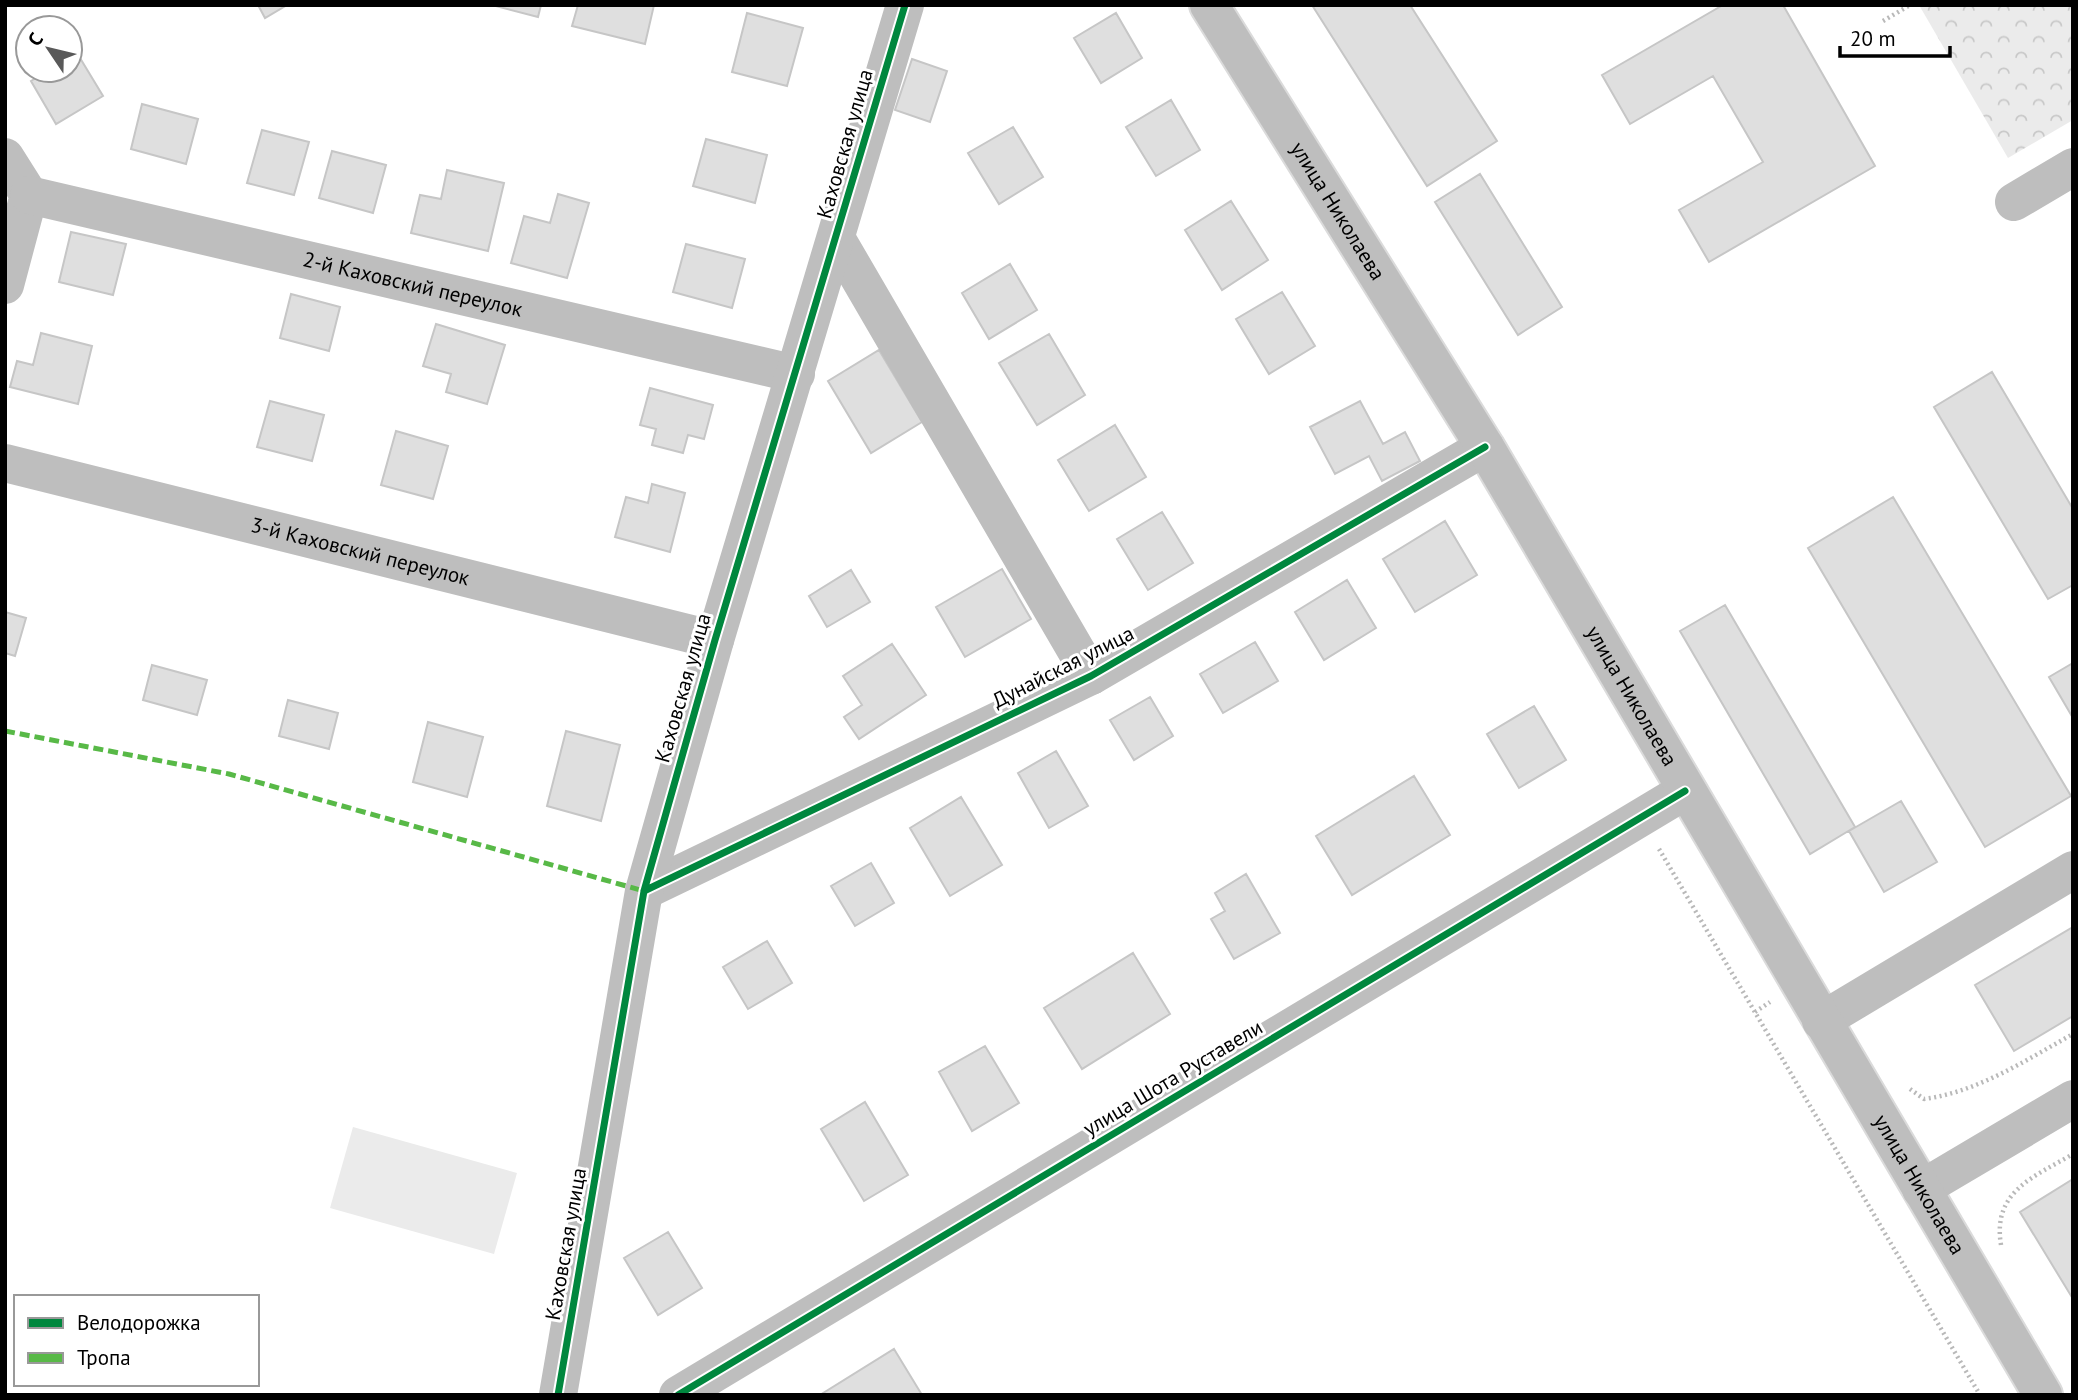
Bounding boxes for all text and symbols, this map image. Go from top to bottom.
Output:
north arrow [14,14,84,84]
scale bar [1840,14,1950,58]
text: 20 m [1850,25,1896,52]
text: С [22,28,48,50]
street label: Каховская улица [810,66,879,222]
street label: улица Николаева [1285,137,1391,285]
street label: 2-й Каховский переулок [300,245,525,323]
street label: 3-й Каховский переулок [248,511,472,591]
street label: Каховская улица [648,610,717,766]
street label: Дунайская улица [987,619,1138,714]
street label: улица Николаева [1580,621,1684,771]
street label: улица Шота Руставели [1078,1013,1267,1142]
street label: улица Николаева [1868,1109,1971,1259]
street label: Каховская улица [539,1166,592,1322]
legend [14,1295,259,1386]
text: Велодорожка [77,1309,201,1336]
text: Тропа [77,1344,131,1371]

